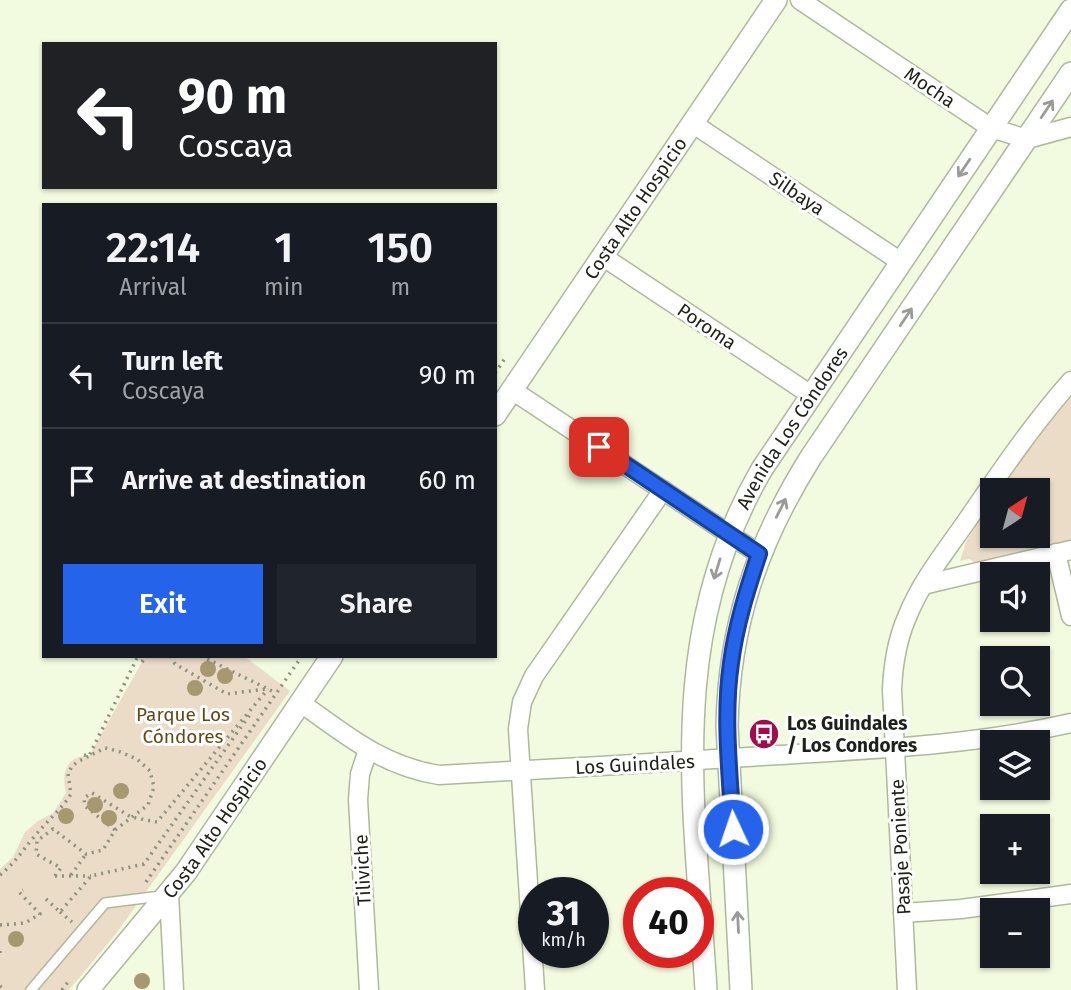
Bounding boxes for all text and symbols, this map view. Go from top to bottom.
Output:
street label: Mocha [900,62,960,113]
text: 90 m [178,67,287,126]
icon: left [63,70,154,161]
one-way arrow [1040,100,1054,119]
text: Coscaya [178,127,293,165]
street label: Costa Alto Hospicio [579,133,692,284]
one-way arrow [957,158,971,177]
street label: Silbaya [765,167,829,220]
text: 22:14 [106,223,200,273]
text: 1 [274,223,293,273]
text: 150 [367,223,433,273]
text: Arrival [119,273,187,301]
text: min [264,273,304,301]
text: m [390,273,410,301]
street label: Poroma [673,298,741,354]
one-way arrow [899,308,913,328]
street label: Avenida Los Cóndores [732,342,853,513]
text: Turn left [122,346,223,377]
icon: left [63,357,101,395]
text: 90 m [419,360,476,391]
text: Coscaya [122,377,205,405]
pin [569,417,629,477]
icon: arrive [580,428,618,466]
icon: arrive [63,462,101,500]
text: Arrive at destination [122,465,366,496]
text: 60 m [418,465,476,496]
north arrow [980,478,1050,548]
map controls [980,478,1050,968]
one-way arrow [775,498,789,519]
one-way arrow [710,558,723,580]
button: sound [980,562,1050,632]
button: Exit [63,564,263,644]
button: Share [277,564,476,644]
button: search [980,646,1050,716]
park label: Parque Los Cóndores [136,703,230,748]
place label: Los Guindales / Los Condores [787,712,917,757]
bus stop icon: Los Guindales / Los Condores [747,717,781,751]
button: layers [980,730,1050,800]
street label: Los Guindales [575,750,696,779]
street label: Costa Alto Hospicio [158,753,272,903]
street label: Pasaje Poniente [885,778,916,916]
position arrow [696,792,770,866]
button: + [980,814,1050,884]
street label: Tiliviche [349,834,376,906]
speed limit sign: 40 [623,877,714,968]
text: 31 [547,892,580,934]
button: − [980,898,1050,968]
one-way arrow [731,911,744,934]
text: km/h [541,929,586,951]

